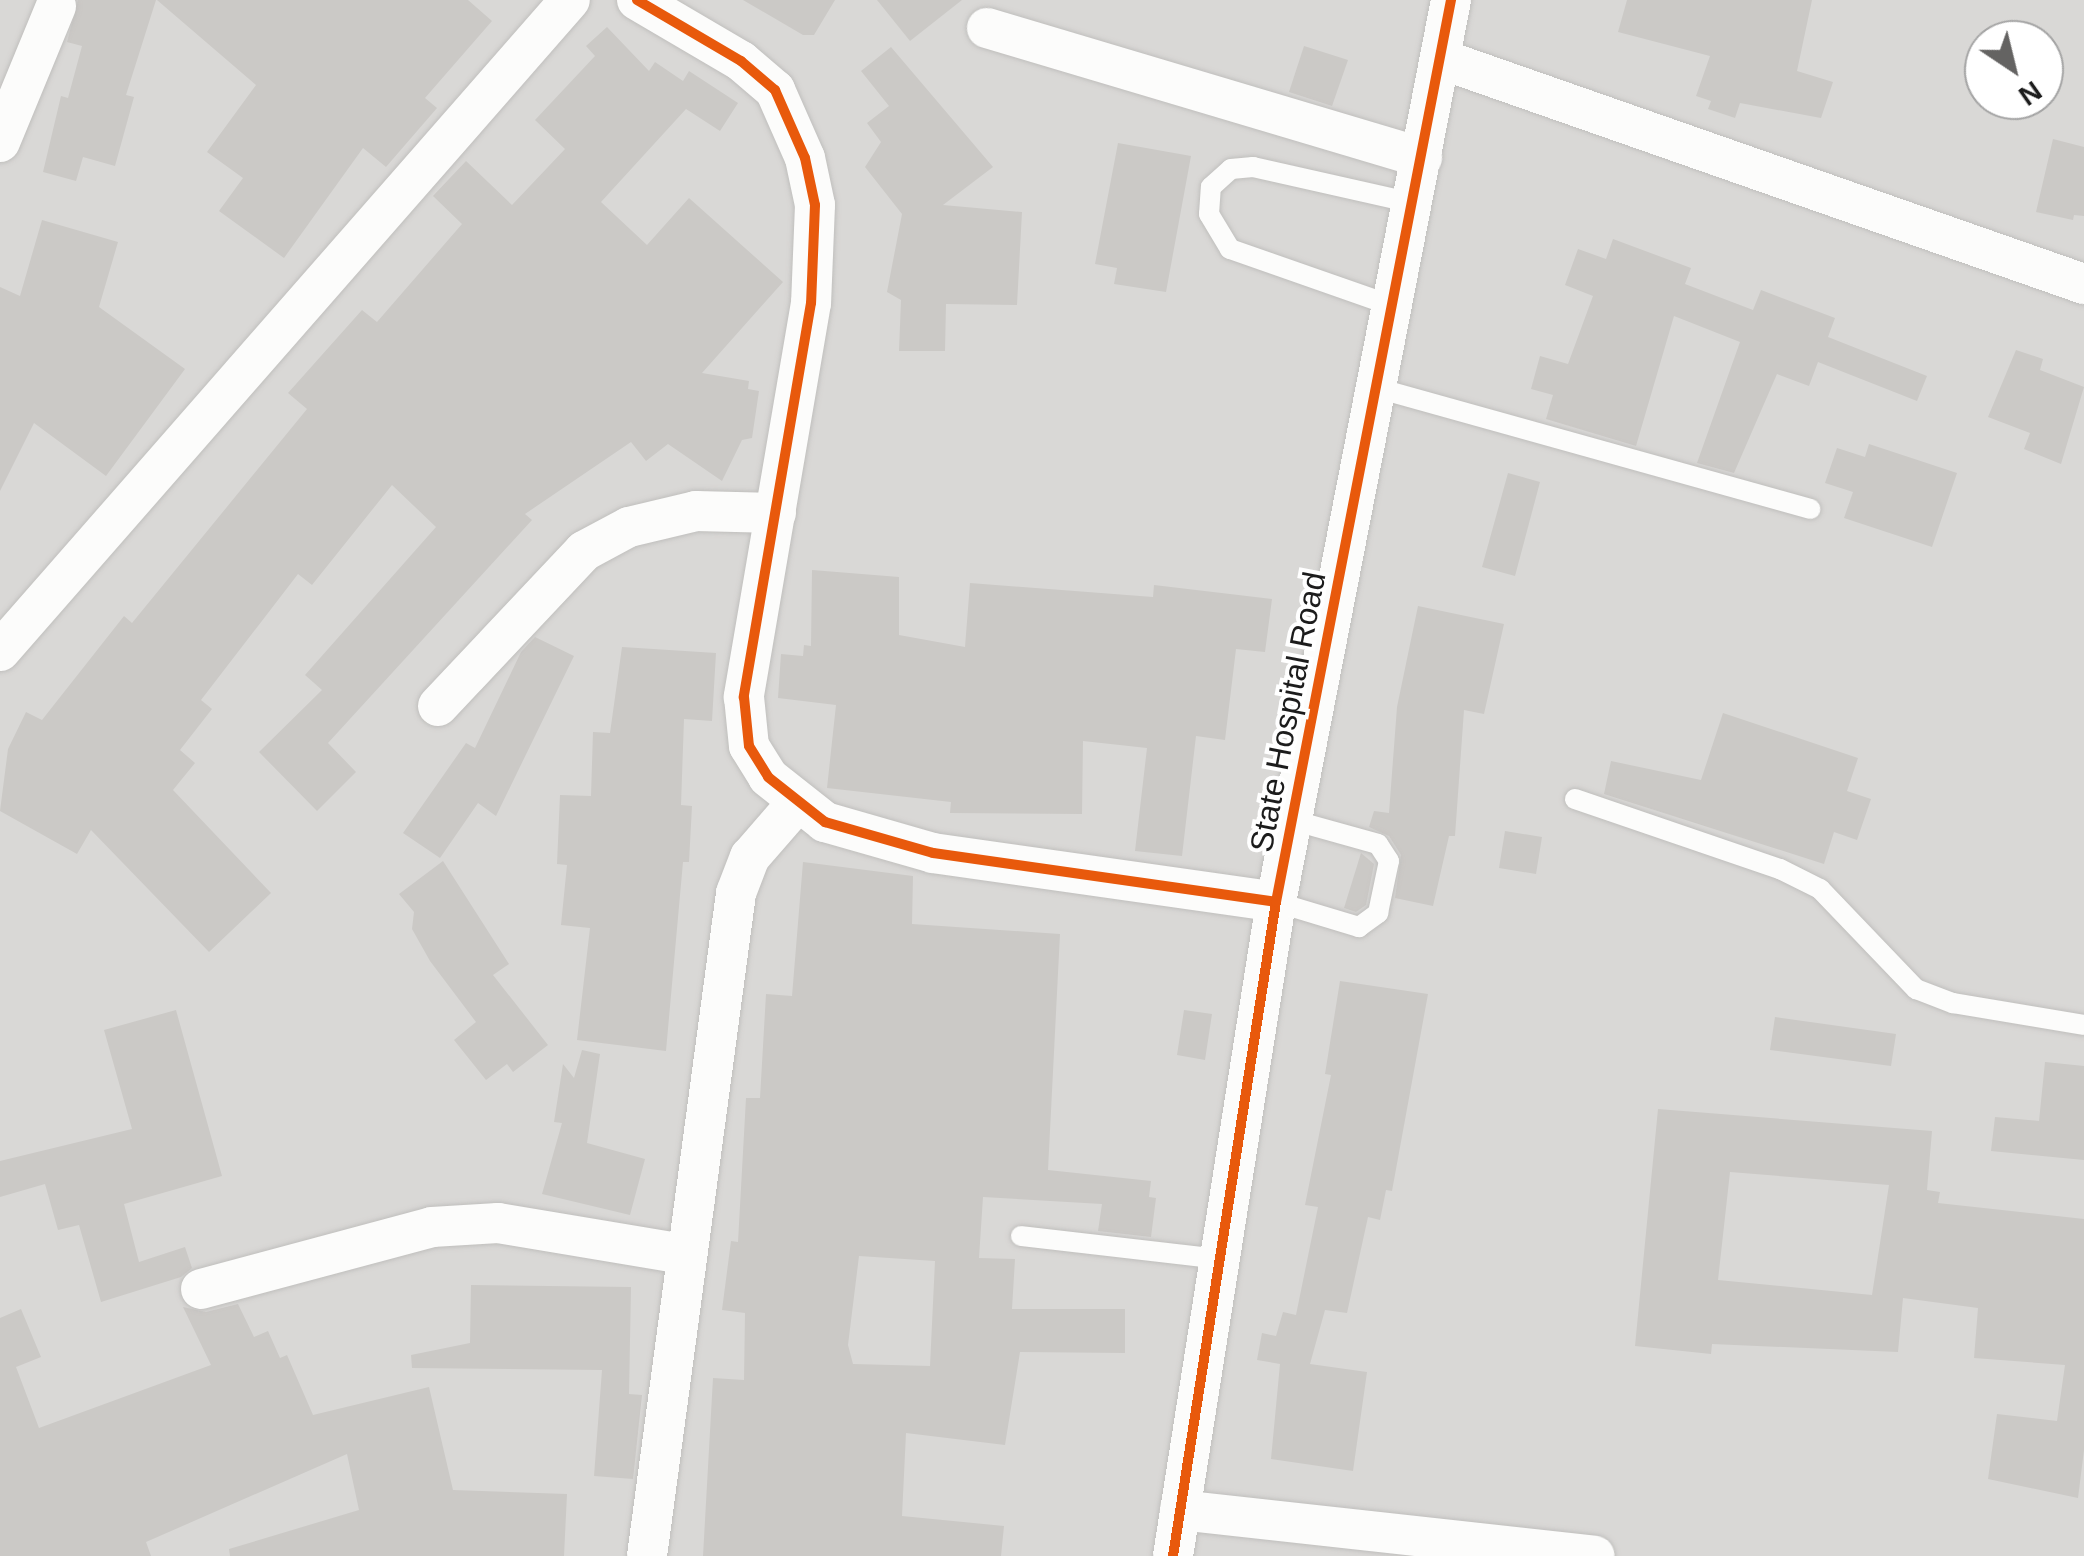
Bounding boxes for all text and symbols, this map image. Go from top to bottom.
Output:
north arrow [1964,20,2064,120]
text: N [2013,75,2048,112]
street label: State Hospital Road [1242,569,1334,855]

